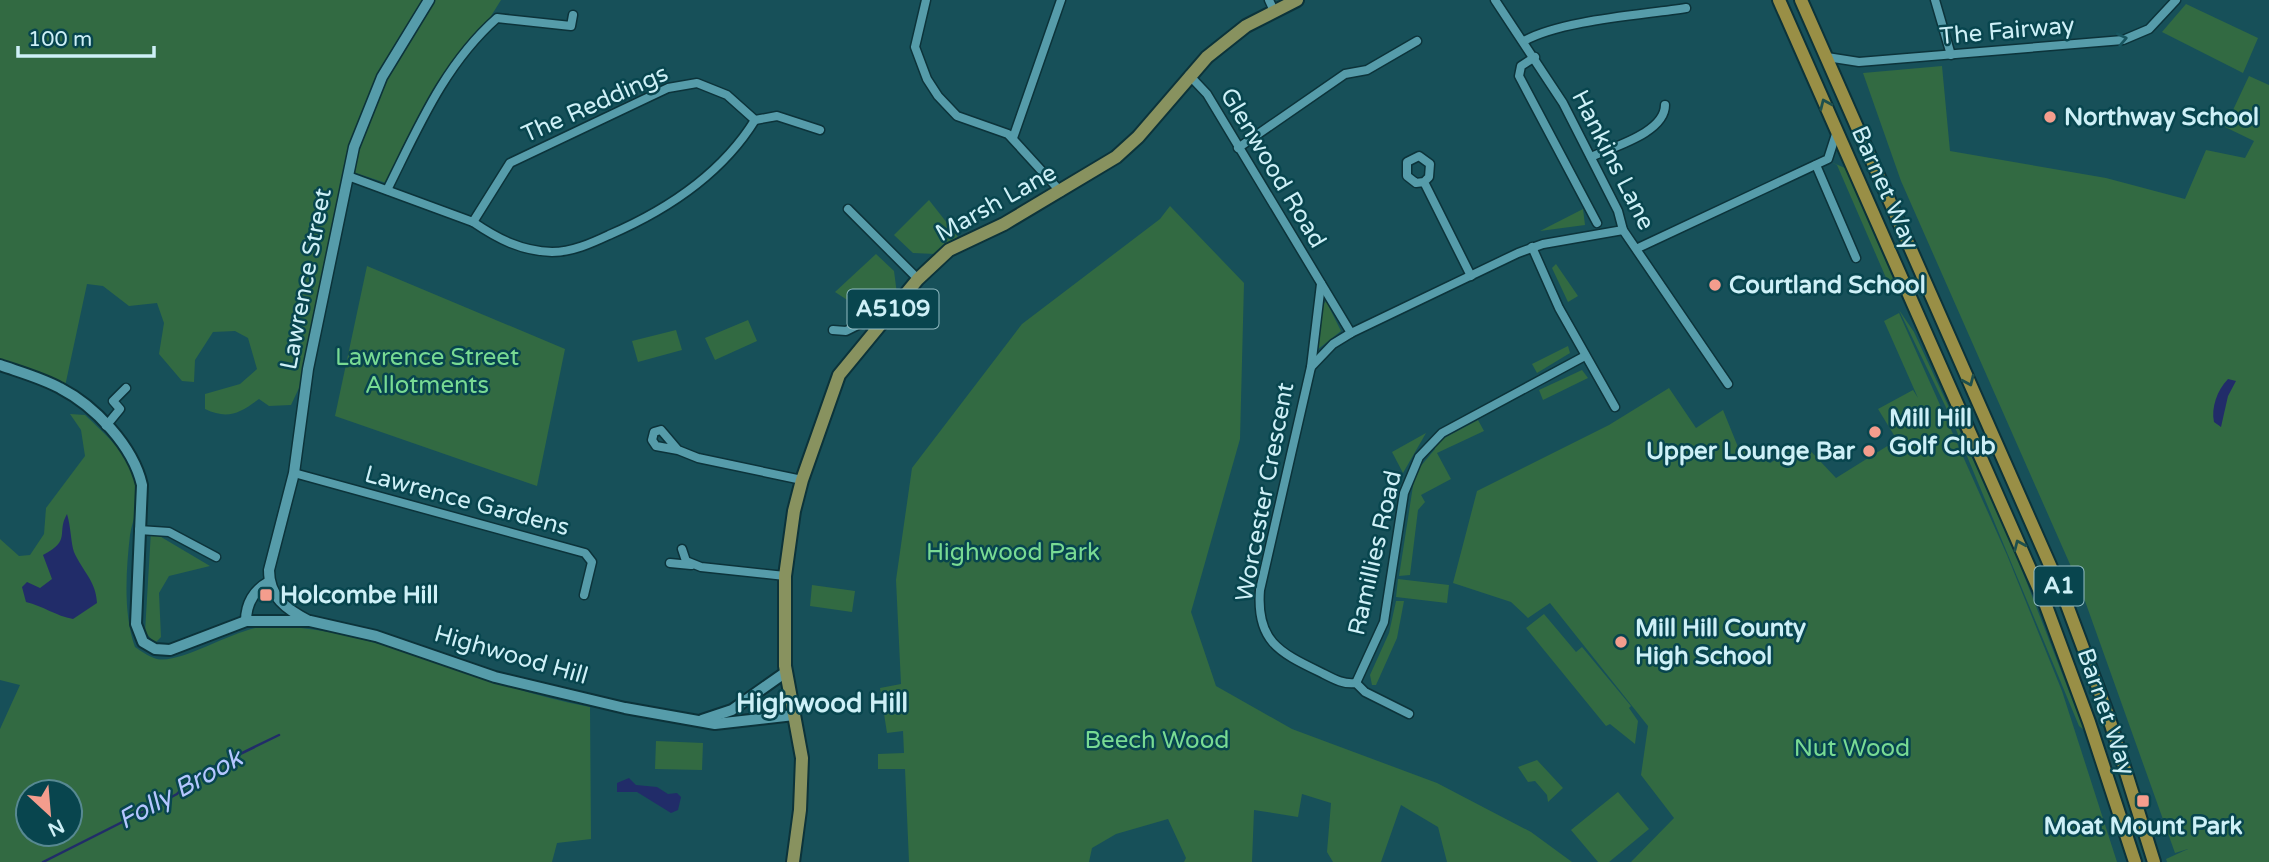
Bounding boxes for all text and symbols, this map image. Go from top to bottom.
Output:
street label: The Fairway [1938,11,2076,51]
scale bar [18,14,154,58]
text: 100 m [28,27,92,52]
one-way arrow [2116,33,2128,48]
street label: The Reddings [517,59,673,149]
street label: Glenwood Road [1214,83,1332,253]
street label: Hankins Lane [1565,85,1661,235]
one-way arrow [1819,99,1833,111]
place label: Northway School [2064,103,2259,132]
marker: Northway School [2042,109,2058,125]
street label: Barnet Way [1845,122,1925,254]
street label: Marsh Lane [930,158,1062,248]
street label: Lawrence Street [274,186,338,372]
place label: Courtland School [1729,271,1926,300]
marker: Courtland School [1707,277,1723,293]
road number: A5109 [848,290,938,328]
park label: Lawrence Street Allotments [335,343,519,400]
one-way arrow [1961,373,1975,386]
street label: Worcester Crescent [1230,380,1300,604]
place label: Mill Hill Golf Club [1889,404,1996,461]
marker: Mill Hill Golf Club [1867,424,1883,440]
place label: Upper Lounge Bar [1646,437,1856,466]
marker: Upper Lounge Bar [1861,443,1877,459]
street label: Lawrence Gardens [361,460,573,542]
street label: Ramillies Road [1342,468,1408,638]
park label: Highwood Park [926,538,1100,567]
one-way arrow [2013,540,2027,552]
road number: A1 [2035,566,2084,606]
place label: Holcombe Hill [280,581,438,610]
marker: Holcombe Hill [258,587,274,603]
place label: Mill Hill County High School [1635,614,1806,671]
street label: Highwood Hill [431,619,591,691]
marker: Mill Hill County High School [1613,634,1629,650]
street label: Barnet Way [2071,645,2141,779]
district label: Highwood Hill [736,688,908,719]
park label: Beech Wood [1085,726,1229,755]
park label: Nut Wood [1794,734,1910,763]
water label: Folly Brook [112,741,249,836]
north arrow [14,778,84,848]
marker: Moat Mount Park [2135,793,2151,809]
place label: Moat Mount Park [2043,812,2243,841]
text: N [44,814,68,841]

